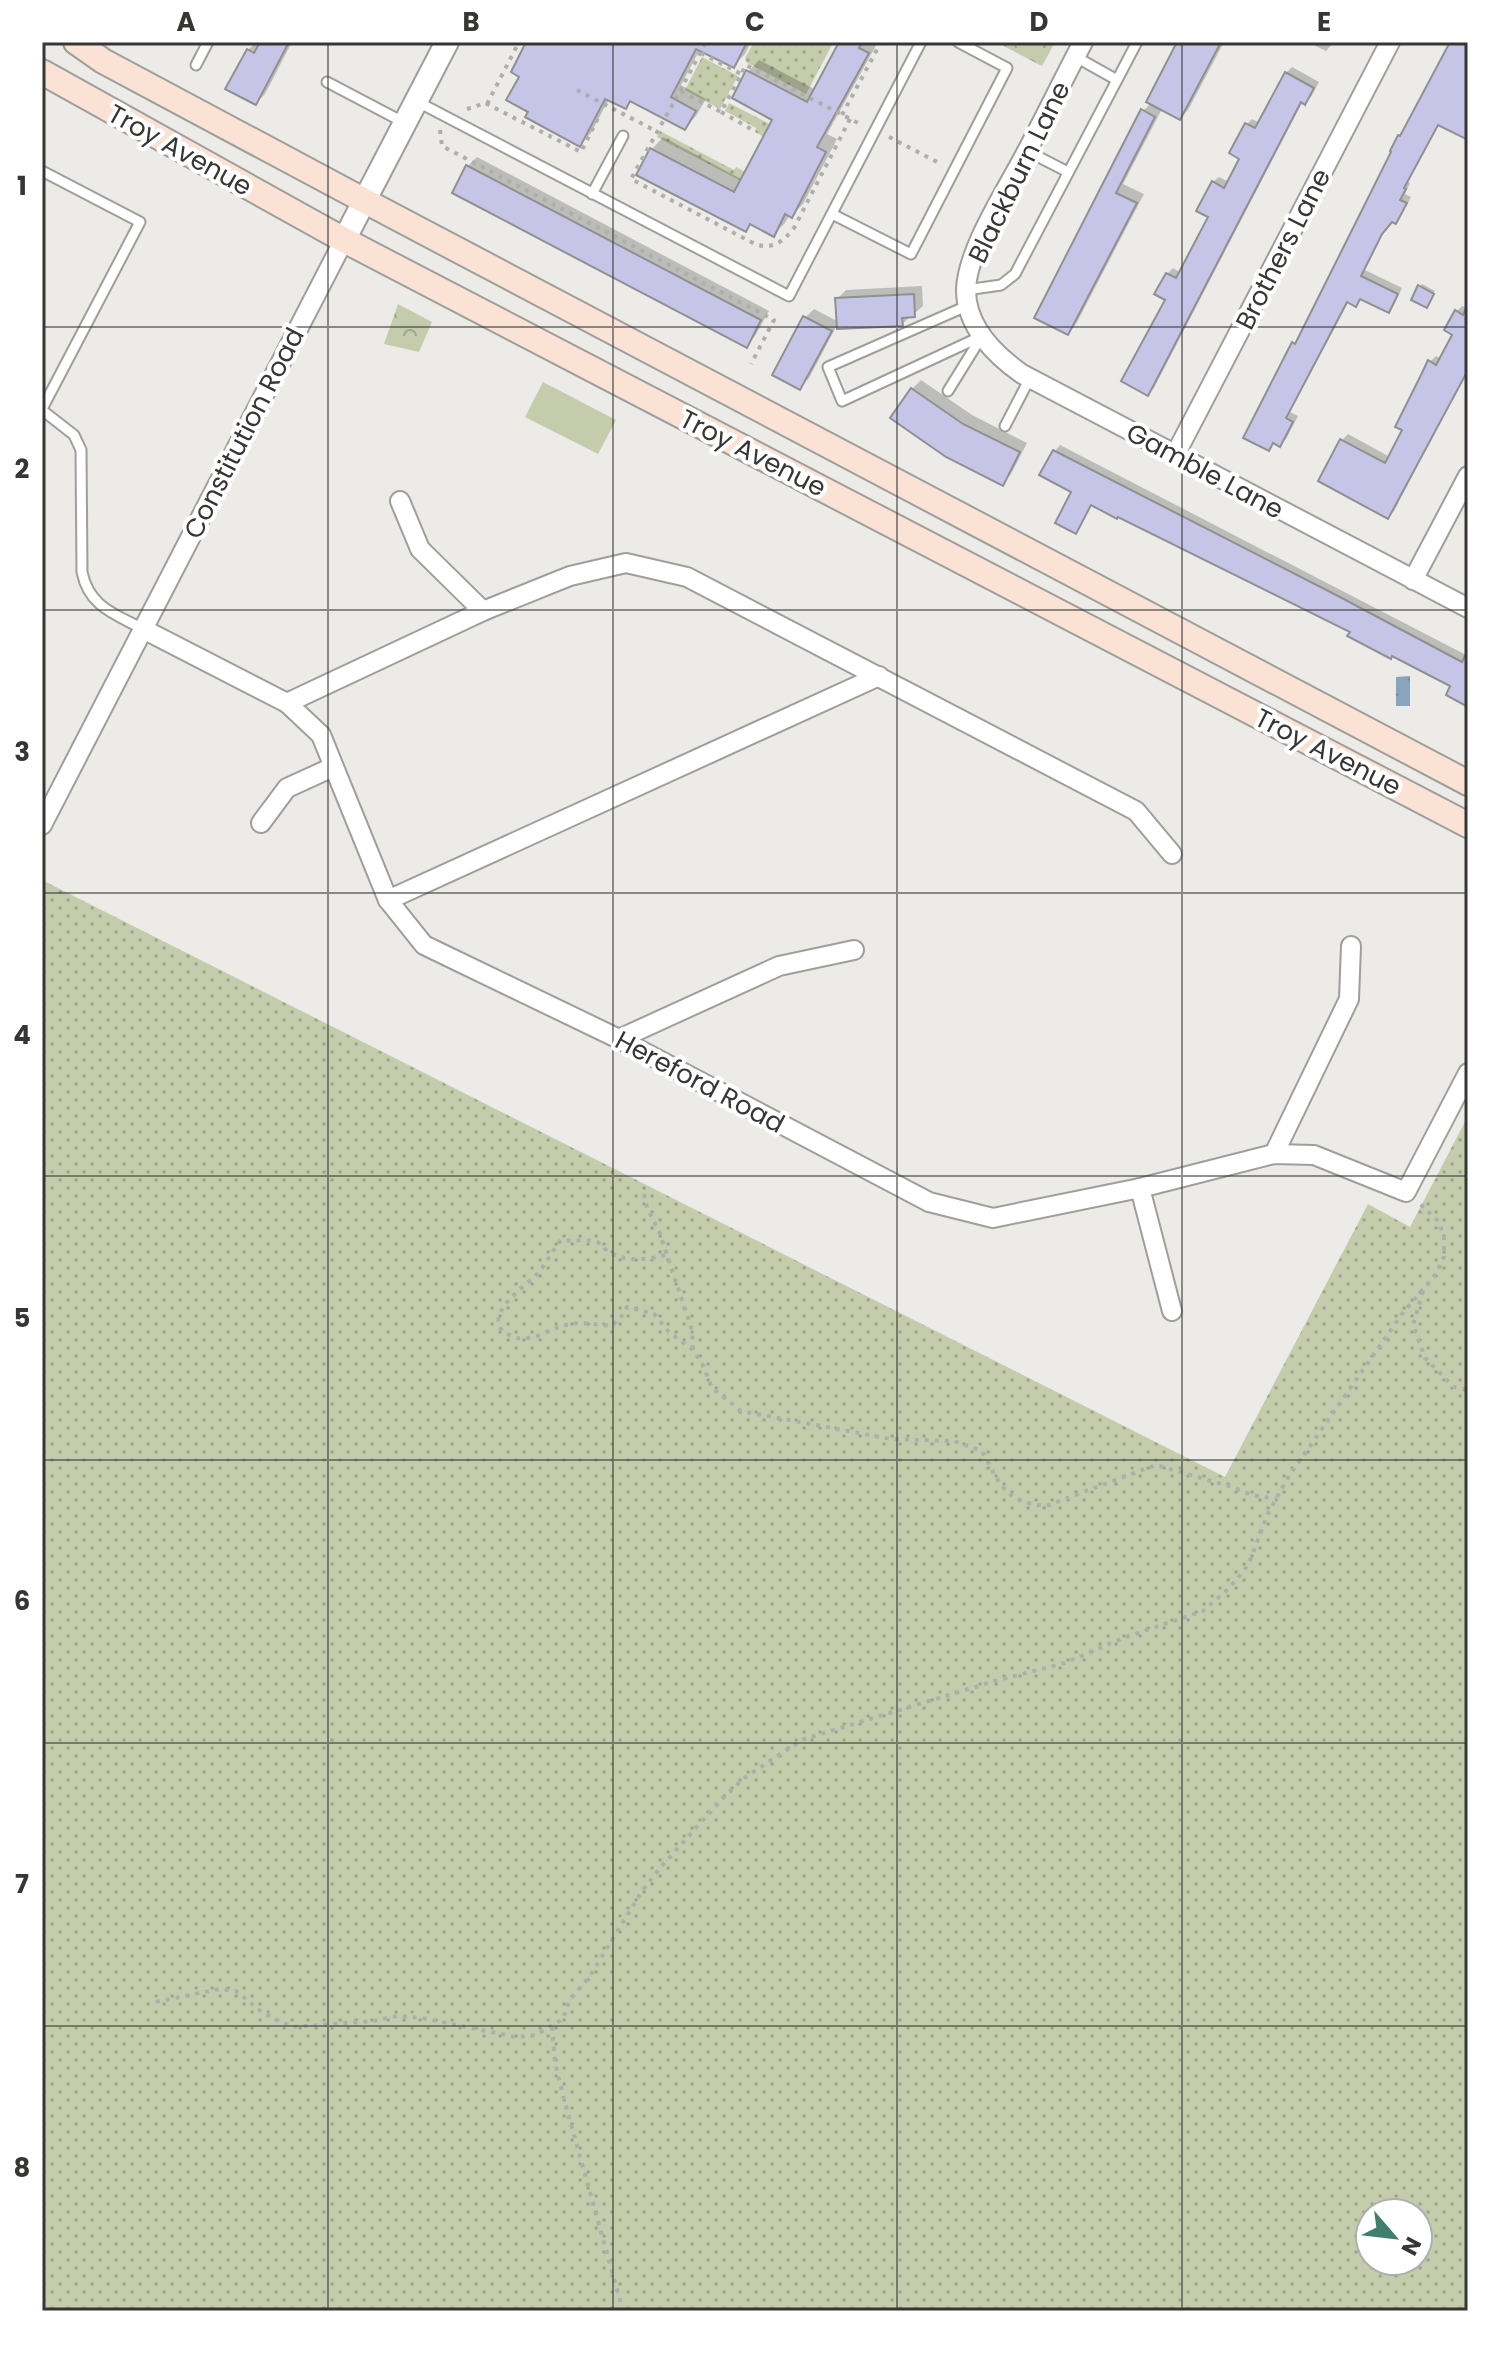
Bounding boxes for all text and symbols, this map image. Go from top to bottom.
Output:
text: A [176,4,196,40]
text: B [462,4,480,40]
text: C [745,4,765,40]
text: D [1030,4,1049,40]
text: E [1317,4,1331,40]
street label: Blackburn Lane [959,75,1079,269]
street label: Troy Avenue [101,96,259,204]
street label: Brothers Lane [1227,162,1339,336]
text: 1 [17,168,27,204]
street label: Constitution Road [175,321,313,545]
street label: Troy Avenue [674,401,832,505]
street label: Gamble Lane [1120,414,1290,528]
text: 2 [15,451,30,487]
street label: Troy Avenue [1249,700,1407,804]
text: 3 [14,734,30,770]
text: 4 [13,1017,31,1053]
street label: Hereford Road [609,1022,791,1142]
text: 5 [14,1300,30,1336]
text: 6 [14,1583,30,1619]
text: 7 [15,1866,29,1902]
text: 8 [14,2150,30,2186]
north arrow [1354,2197,1434,2277]
text: N [1394,2232,1429,2261]

